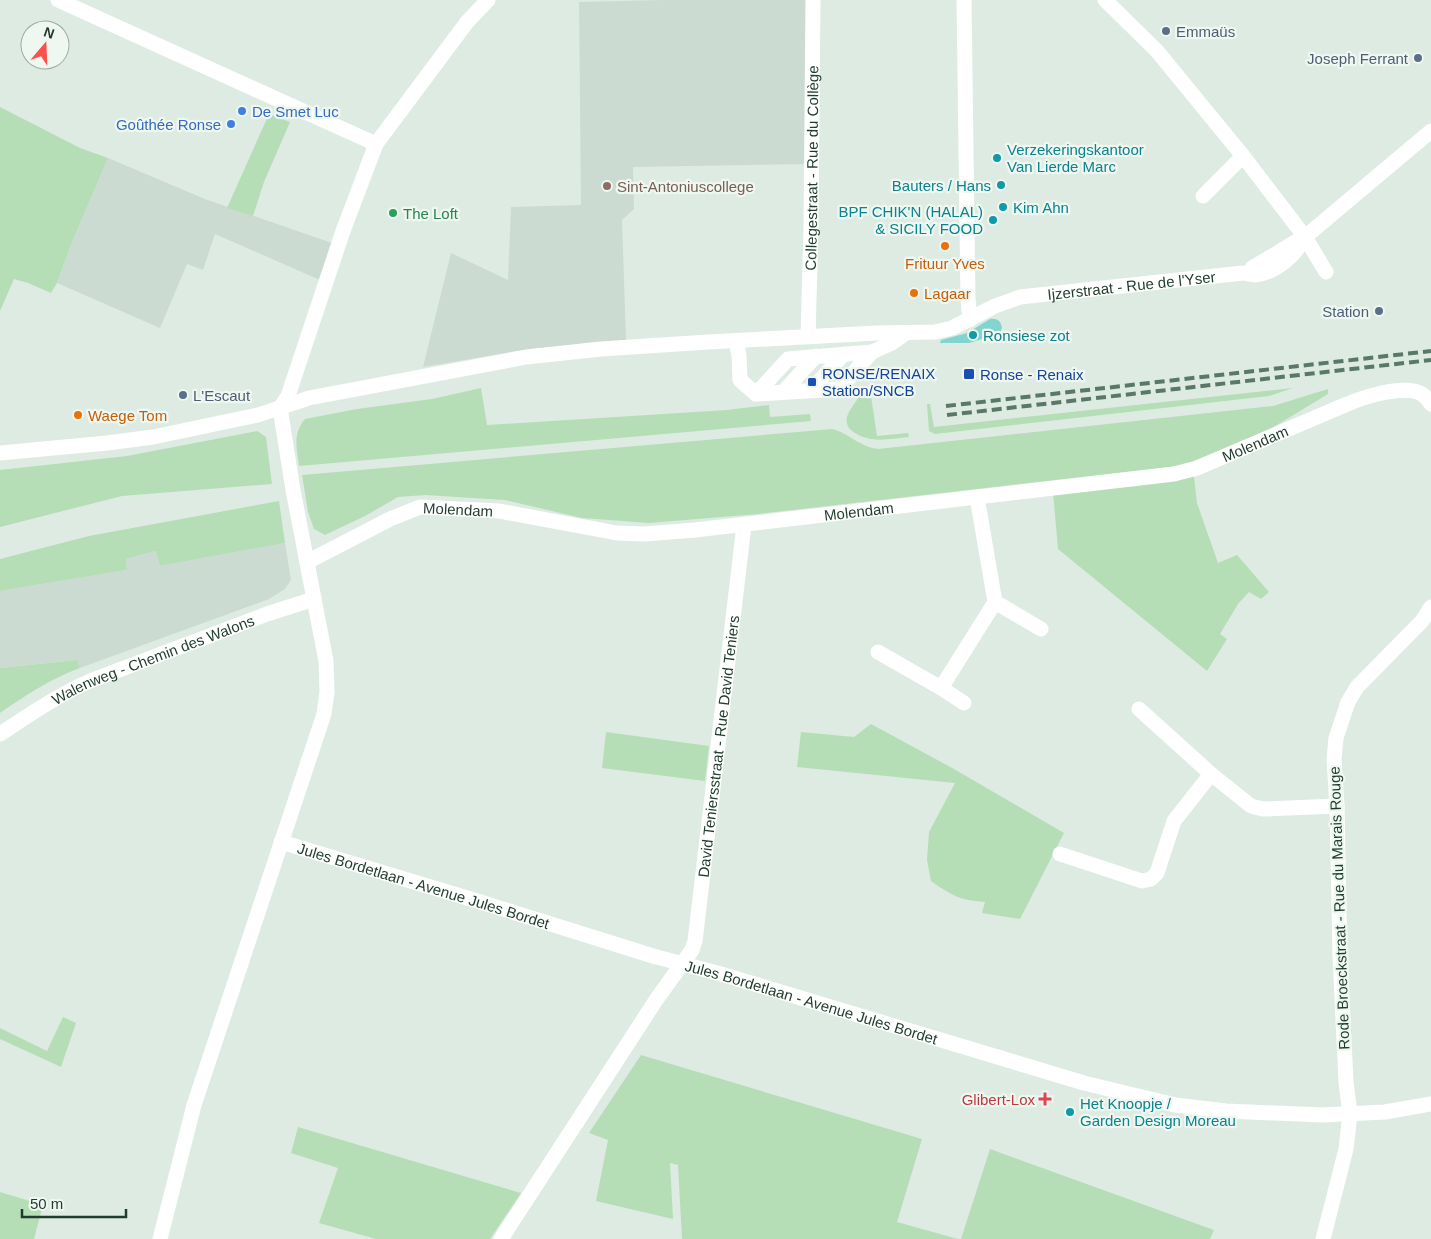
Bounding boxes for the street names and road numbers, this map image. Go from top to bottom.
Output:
street label: Collegestraat - Rue du Collège [801,65,821,271]
street label: Ijzerstraat - Rue de l'Yser [1047,268,1216,302]
street label: Molendam [1219,422,1290,465]
street label: Molendam [823,498,895,523]
street label: Molendam [423,499,494,519]
street label: Walenweg - Chemin des Walons [49,611,256,708]
street label: David Teniersstraat - Rue David Teniers [694,614,742,878]
street label: Rode Broeckstraat - Rue du Marais Rouge [1326,766,1352,1050]
street label: Jules Bordetlaan - Avenue Jules Bordet [296,839,552,932]
street label: Jules Bordetlaan - Avenue Jules Bordet [683,956,941,1047]

